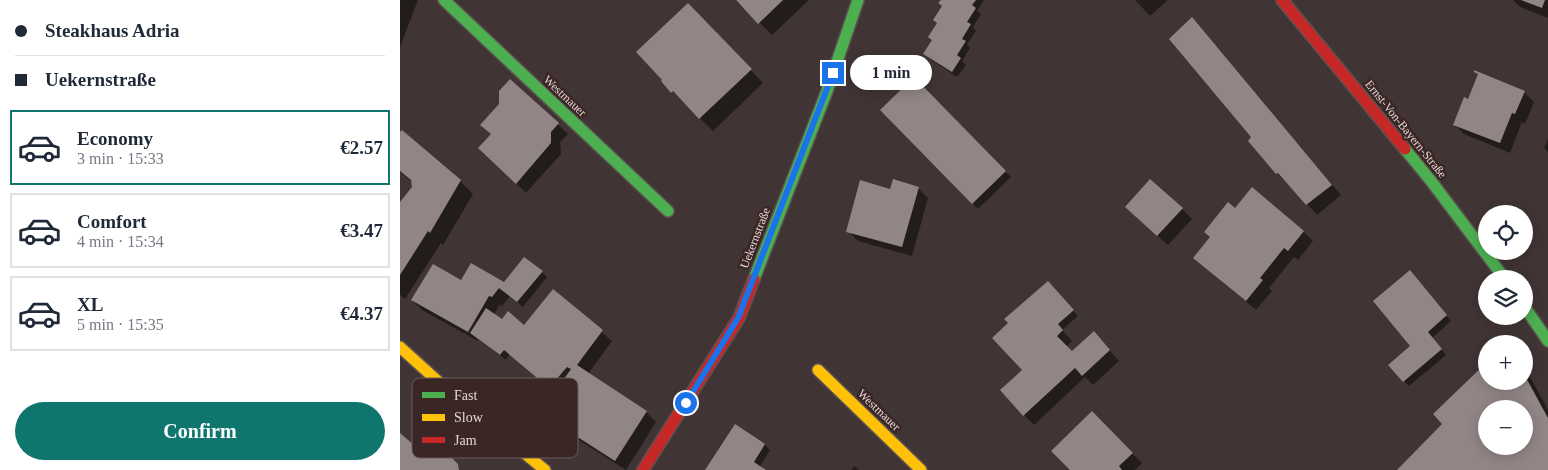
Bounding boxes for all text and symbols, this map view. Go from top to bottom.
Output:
text: Steakhaus Adria [45,20,180,41]
callout: 1 min [850,56,933,90]
route end [822,62,844,84]
text: 1 min [872,64,910,81]
text: Uekernstraße [45,69,156,90]
street label: Westmauer [541,73,589,119]
street label: Ernst-Von-Bayern-Straße [1362,77,1450,181]
icon: car [17,125,62,170]
text: Economy [77,128,153,149]
text: €2.57 [340,137,383,158]
text: 3 min · 15:33 [77,150,164,167]
map controls [1478,205,1533,455]
button: locate [1478,205,1533,260]
street label: Uekernstraße [737,206,773,270]
icon: car [17,208,62,253]
text: Comfort [77,211,147,232]
text: €3.47 [340,220,383,241]
text: 4 min · 15:34 [77,233,164,250]
button: layers [1478,270,1533,325]
icon: car [17,291,62,336]
text: XL [77,294,103,315]
text: €4.37 [340,303,383,324]
text: 5 min · 15:35 [77,316,164,333]
button: + [1478,335,1533,390]
legend [412,378,578,458]
street label: Westmauer [855,386,903,434]
text: Fast [454,388,477,403]
route start [675,392,697,414]
button: − [1478,400,1533,455]
button: Confirm [15,402,385,460]
text: Slow [454,410,484,425]
text: Jam [454,433,477,448]

